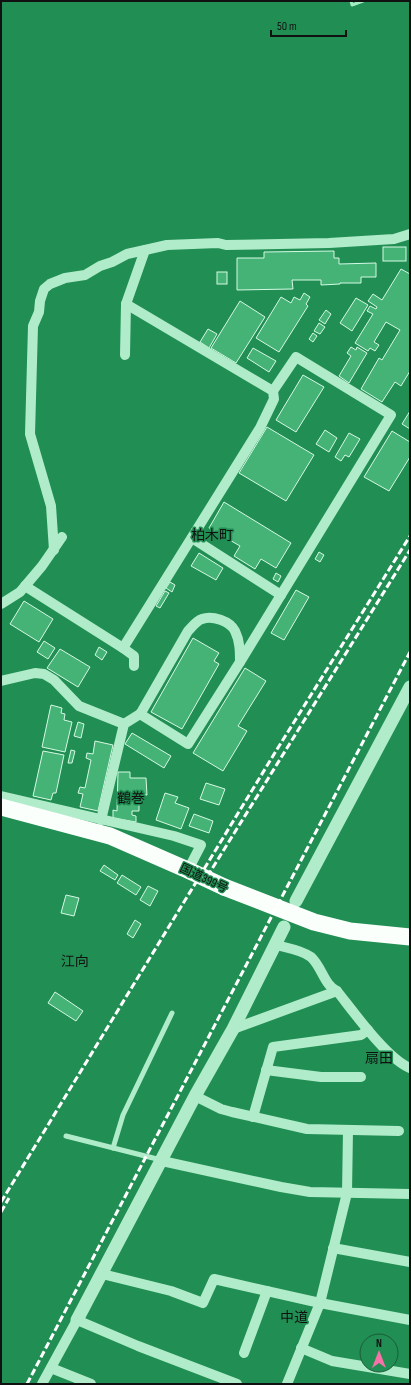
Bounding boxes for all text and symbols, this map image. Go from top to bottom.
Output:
scale bar [271,12,346,38]
text: 50 m [277,19,297,34]
district label: 柏木町 [191,527,233,544]
district label: 鶴巻 [117,790,145,807]
street label: 国道399号 [177,861,230,896]
district label: 江向 [61,953,89,970]
district label: 扇田 [365,1050,393,1067]
district label: 中道 [280,1309,308,1326]
north arrow [359,1333,399,1373]
text: N [376,1337,382,1350]

